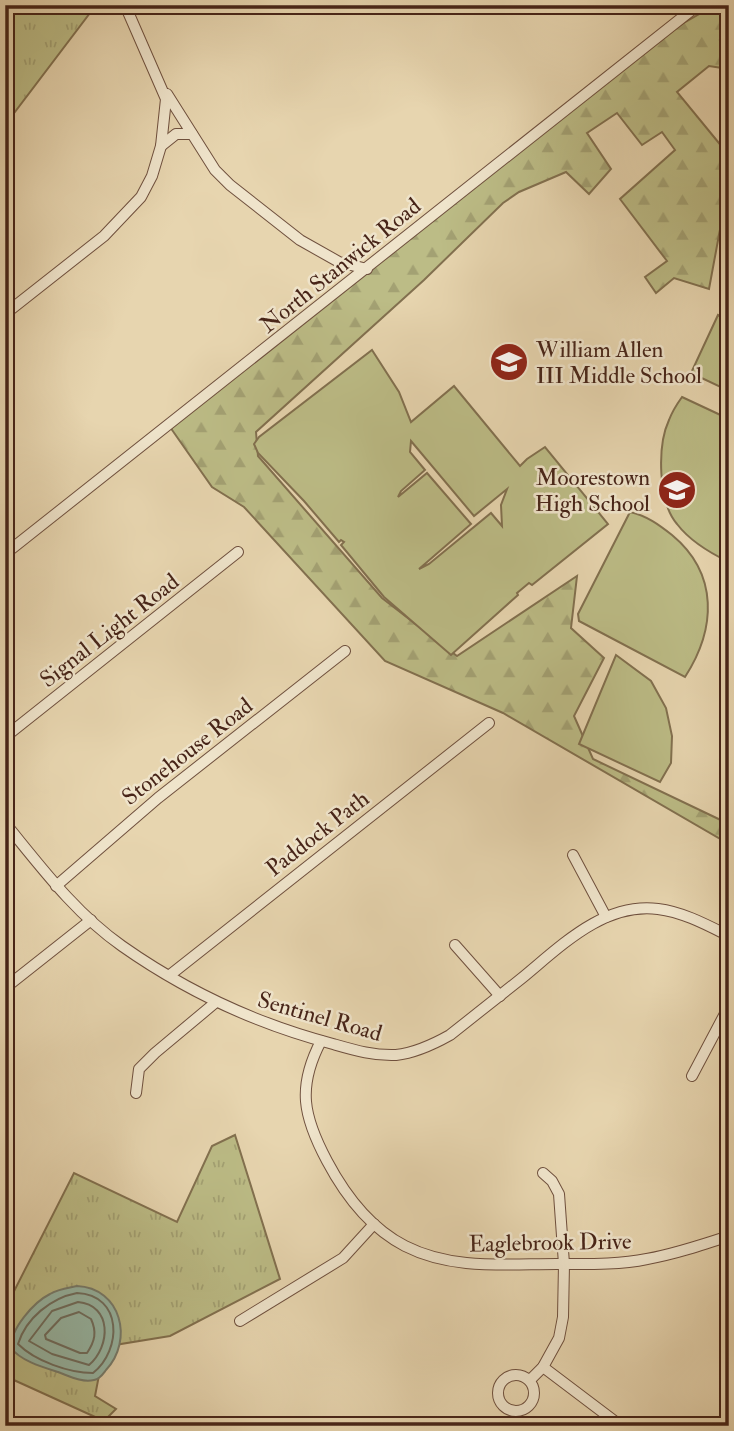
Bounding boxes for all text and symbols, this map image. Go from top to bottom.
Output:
street label: North Stanwick Road [254,192,427,339]
place label: William Allen III Middle School [535,335,702,390]
school or university icon: William Allen III Middle School [488,341,530,383]
place label: Moorestown High School [535,463,650,518]
school or university icon: Moorestown High School [656,469,698,511]
street label: Signal Light Road [34,567,185,694]
street label: Stonehouse Road [116,691,259,812]
street label: Paddock Path [260,784,375,883]
street label: Sentinel Road [254,985,385,1048]
street label: Eaglebrook Drive [468,1227,632,1258]

